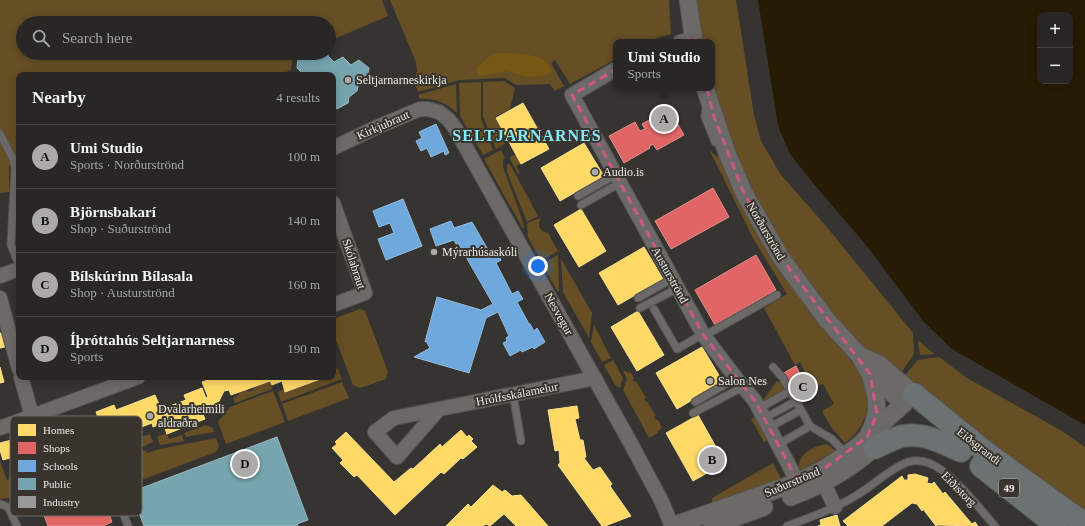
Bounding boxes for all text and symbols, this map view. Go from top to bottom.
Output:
map controls [1037,12,1073,84]
button: + [1037,12,1073,48]
search box [16,16,336,60]
icon: search [30,27,52,49]
text: Search here [62,30,132,46]
popup [613,39,715,91]
button: − [1037,48,1073,84]
text: Umi Studio [628,49,700,65]
text: Sports [628,66,661,81]
place label: Seltjarnarneskirkja [356,73,447,87]
marker: Seltjarnarneskirkja [343,75,353,85]
text: Nearby [32,88,86,107]
text: 4 results [276,90,320,105]
pin: A [651,104,677,134]
street label: Kirkjubraut [355,107,412,143]
district label: SELTJARNARNES [452,127,602,144]
text: Umi Studio [70,140,143,156]
text: A [40,149,50,164]
text: 100 m [287,149,320,164]
text: Sports · Norðurströnd [70,157,184,172]
place label: Audio.is [603,165,644,179]
marker: Audio.is [590,167,600,177]
street label: Norðurströnd [744,199,788,263]
text: Björnsbakarí [70,204,156,220]
text: B [41,213,49,228]
text: 140 m [287,213,320,228]
text: Shop · Suðurströnd [70,221,171,236]
street label: Skólabraut [339,237,369,292]
street label: Austurströnd [649,244,691,306]
place label: Mýrarhúsaskóli [442,245,518,259]
marker: Mýrarhúsaskóli [429,247,439,257]
your location [528,256,548,276]
text: Bílskúrinn Bílasala [70,268,193,284]
text: C [40,277,50,292]
text: 160 m [287,277,320,292]
text: Shop · Austurströnd [70,285,175,300]
street label: Nesvegur [542,290,576,338]
text: Íþróttahús Seltjarnarness [70,332,235,348]
text: D [40,341,50,356]
text: 190 m [287,341,320,356]
text: Sports [70,349,103,364]
pin: C [790,372,816,402]
place label: Salon Nes [718,374,767,388]
marker: Salon Nes [705,376,715,386]
street label: Hrólfsskálamelur [475,379,559,409]
place label: Dvalarheimili aldraðra [158,402,225,430]
marker: Dvalarheimili aldraðra [145,411,155,421]
legend [10,416,142,516]
text: Homes [43,424,74,436]
street label: Eiðsgrandi [954,424,1004,468]
text: Shops [43,442,70,454]
pin: B [699,445,725,475]
pin: D [232,449,258,479]
text: Schools [43,460,78,472]
street label: Suðurströnd [762,464,822,500]
street label: Eiðistorg [939,469,979,509]
text: Public [43,478,71,490]
road number: 49 [999,479,1019,497]
text: Industry [43,496,80,508]

